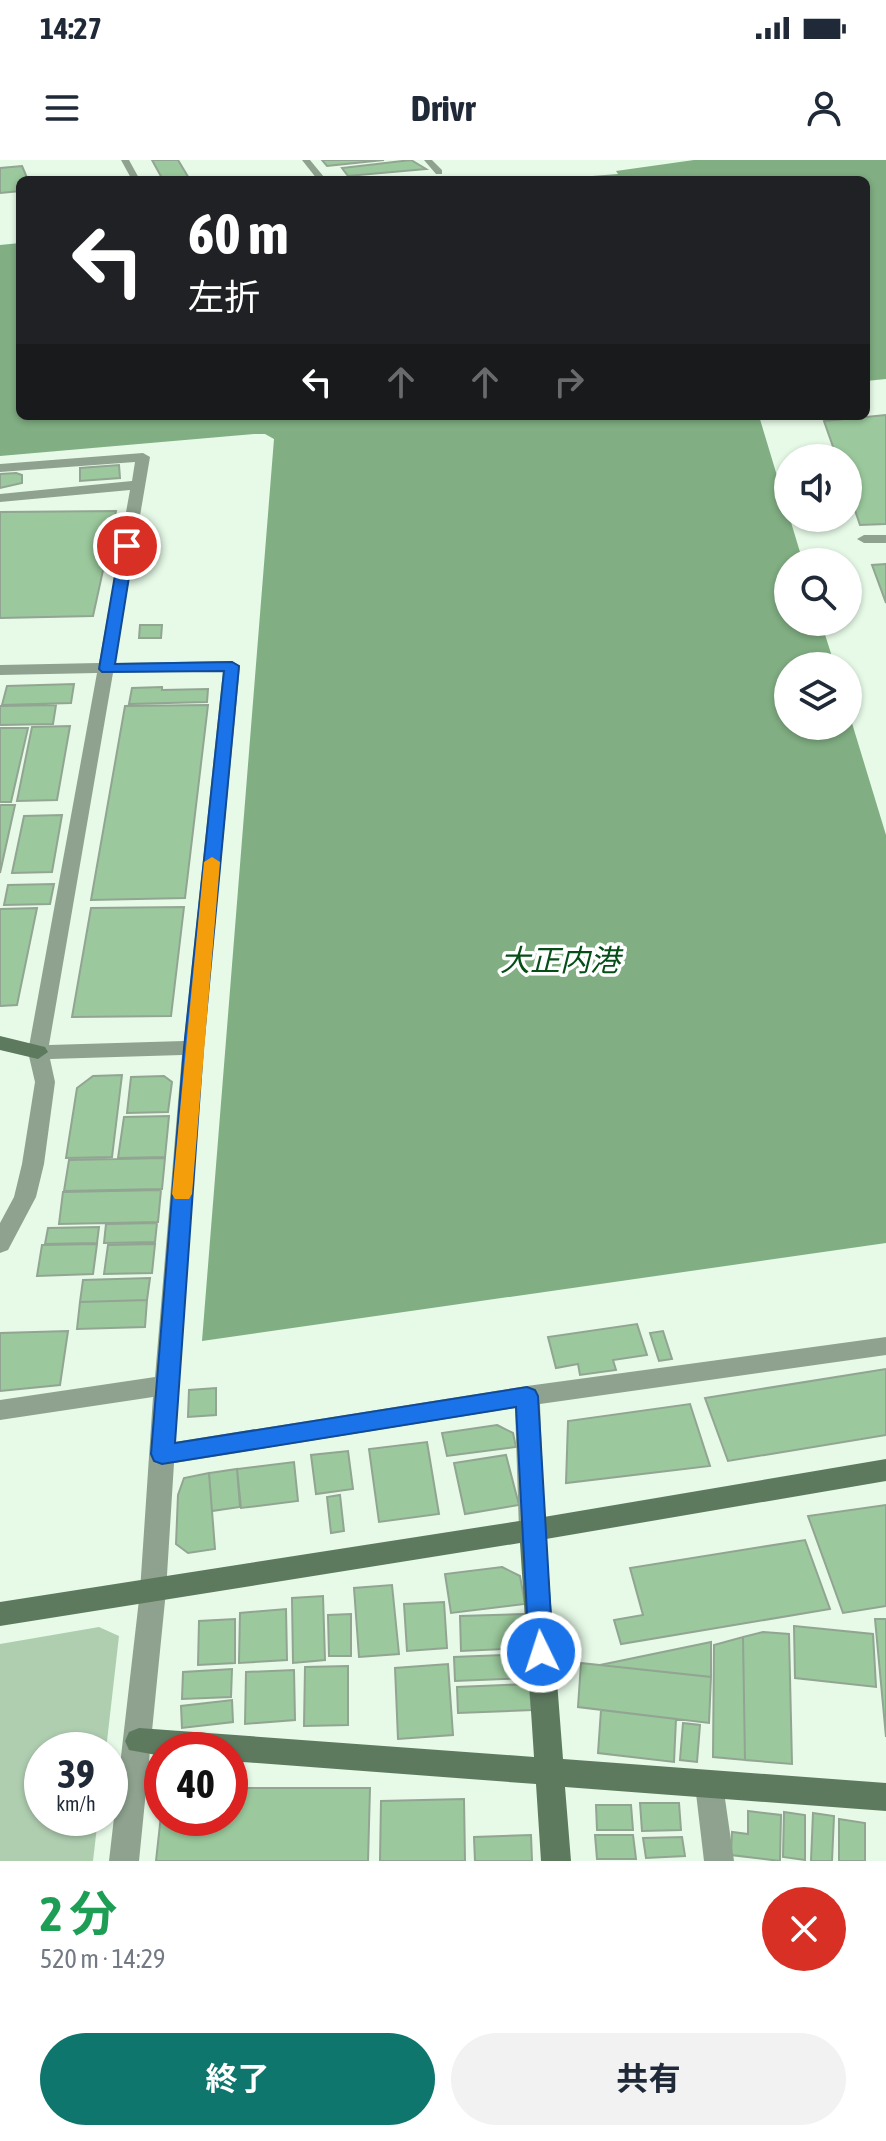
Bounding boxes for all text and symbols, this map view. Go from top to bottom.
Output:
text: 14:27 [40,11,102,45]
icon: menu [40,86,84,130]
icon: person [802,86,846,130]
text: Drivr [411,87,475,129]
text: 60 m [188,202,289,266]
icon: left [56,208,160,312]
text: 左折 [188,276,260,318]
icon: left [295,360,339,404]
icon: ahead [379,360,423,404]
icon: ahead [463,360,507,404]
icon: right [547,360,591,404]
map controls [774,444,862,740]
button: sound [774,444,862,532]
pin [93,512,161,580]
icon: arrive [105,524,149,568]
button: search [774,548,862,636]
button: layers [774,652,862,740]
water label: 大正内港 [500,943,624,977]
position arrow [499,1610,583,1694]
speed limit sign: 40 [144,1732,248,1836]
text: 39 [57,1751,95,1796]
text: km/h [56,1792,96,1815]
text: 2 分 [40,1886,117,1941]
button: close [762,1887,846,1971]
text: 520 m · 14:29 [40,1944,165,1974]
button: 終了 [40,2033,435,2125]
button: 共有 [451,2033,846,2125]

